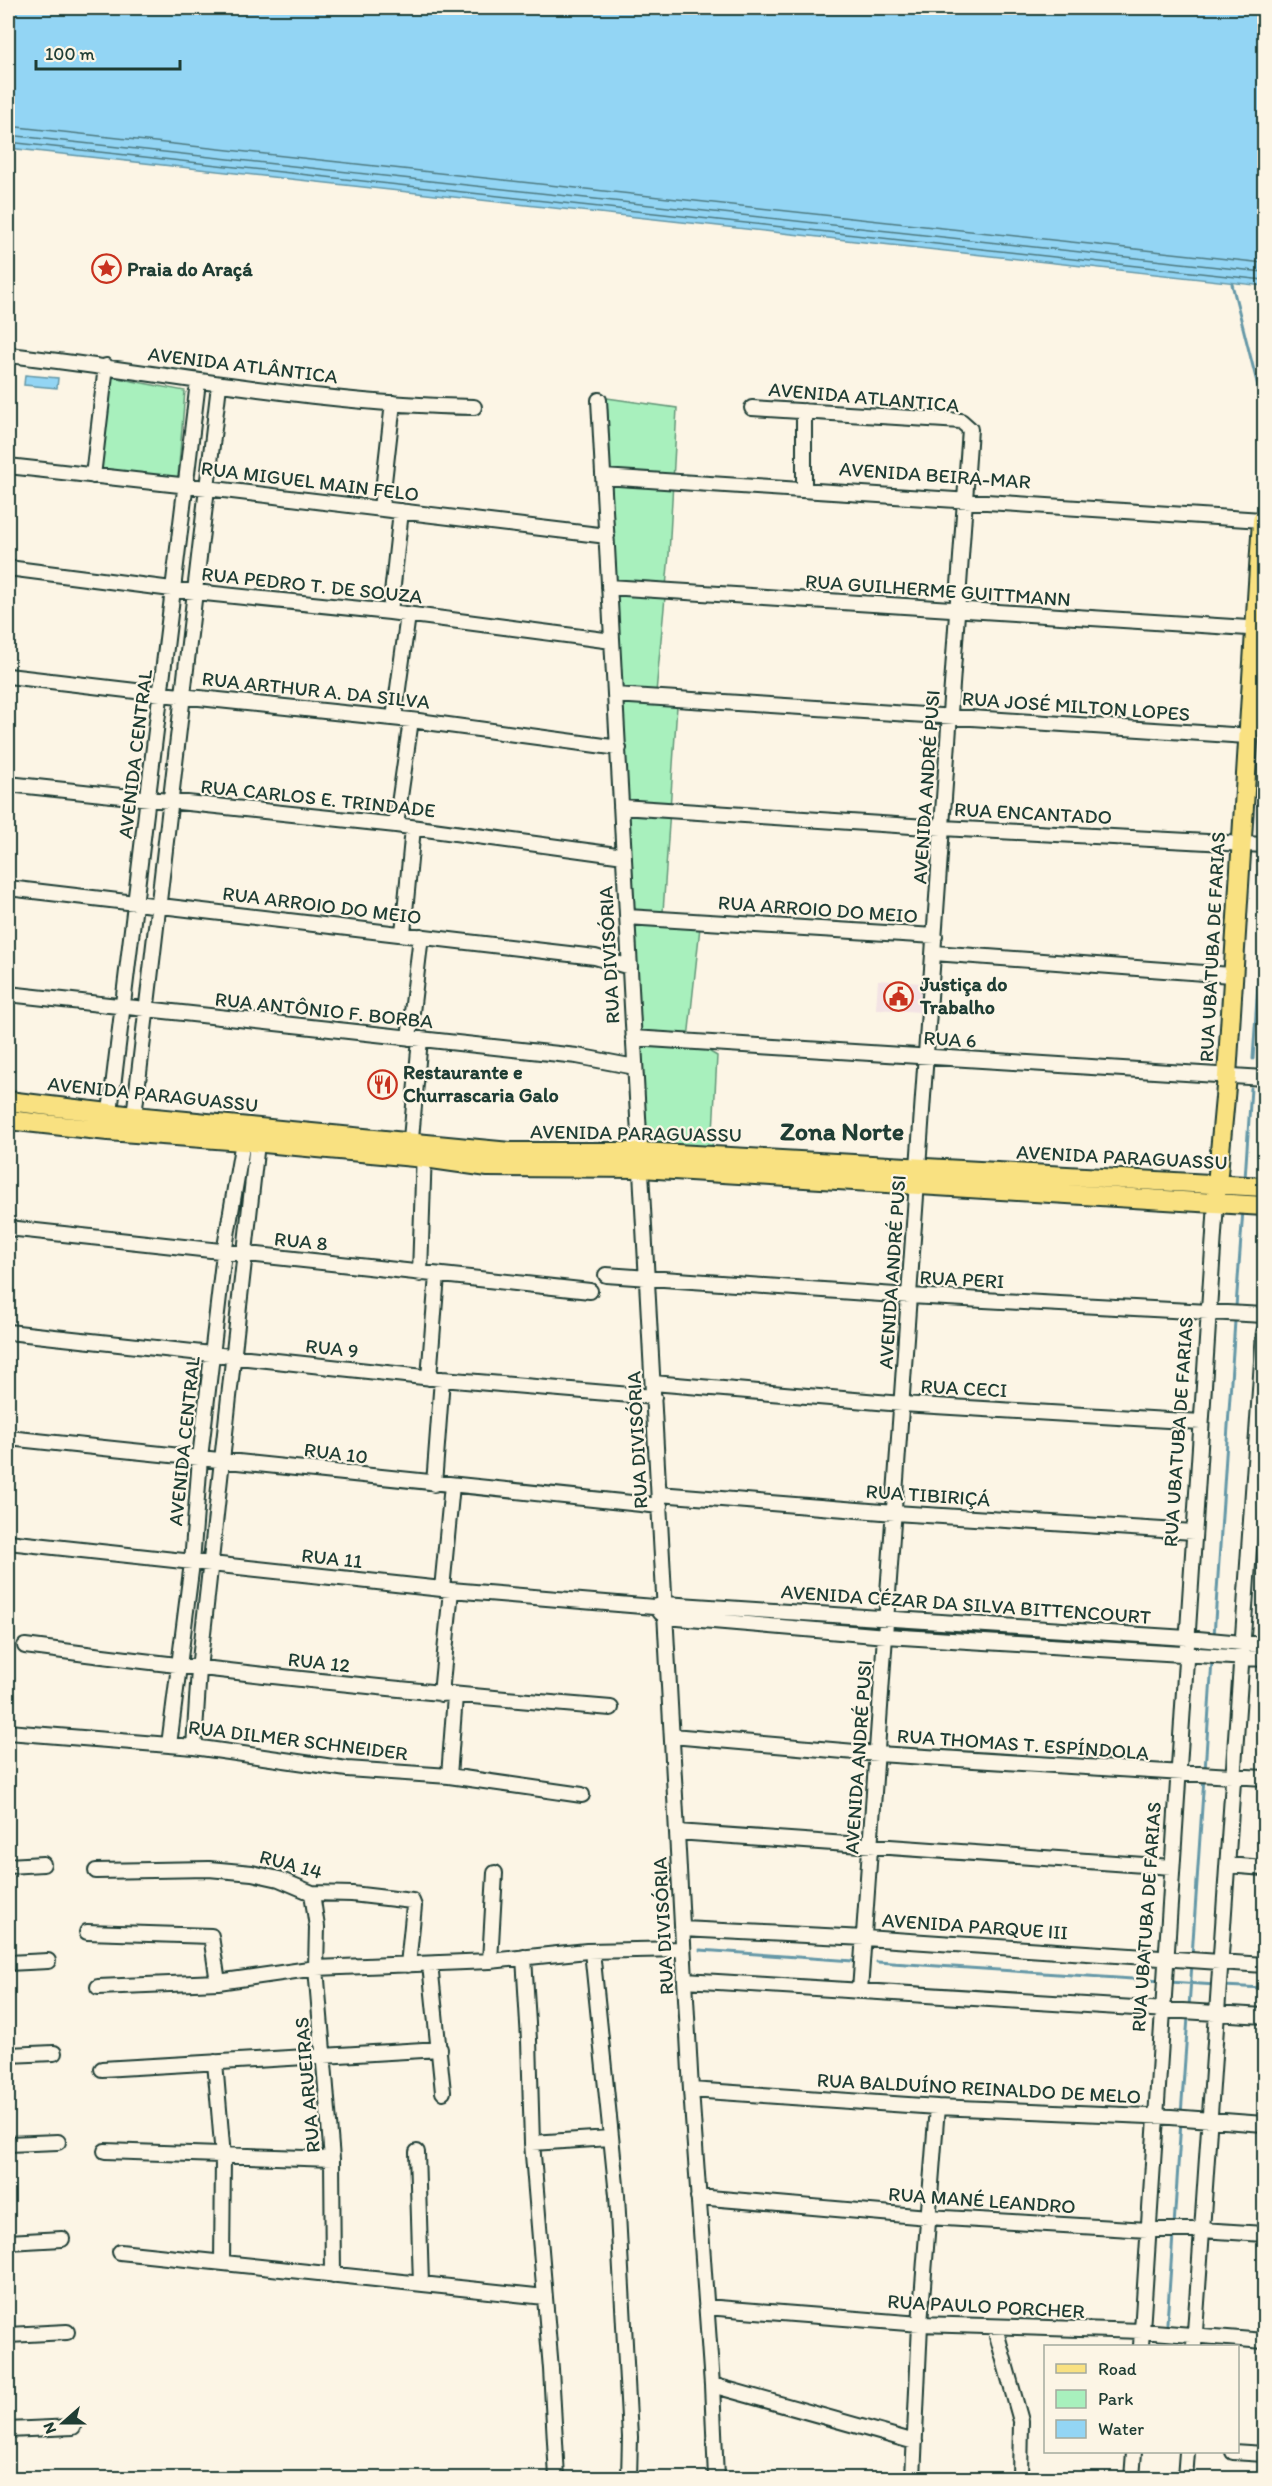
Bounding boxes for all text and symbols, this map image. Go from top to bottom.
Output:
scale bar [36,33,180,71]
text: 100 m [45,43,95,65]
place icon: Praia do Araçá [90,253,122,285]
place label: Praia do Araçá [127,257,253,282]
street label: AVENIDA ATLÂNTICA [147,341,340,389]
street label: AVENIDA ATLANTICA [768,377,961,417]
street label: RUA MIGUEL MAIN FELO [200,456,420,506]
street label: AVENIDA BEIRA-MAR [838,456,1032,494]
street label: RUA PEDRO T. DE SOUZA [200,561,424,609]
street label: RUA GUILHERME GUITTMANN [804,569,1072,611]
street label: RUA ARTHUR A. DA SILVA [201,666,431,714]
street label: AVENIDA CENTRAL [113,668,157,840]
street label: RUA JOSÉ MILTON LOPES [961,686,1191,726]
street label: AVENIDA ANDRÉ PUSI [907,689,945,885]
street label: RUA CARLOS E. TRINDADE [199,774,437,822]
street label: RUA ENCANTADO [953,797,1113,829]
street label: RUA UBATUBA DE FARIAS [1194,831,1230,1063]
street label: RUA ARROIO DO MEIO [221,881,423,929]
street label: RUA DIVISÓRIA [593,885,625,1025]
street label: RUA ARROIO DO MEIO [717,890,919,928]
place label: Justiça do Trabalho [919,972,1008,1019]
public building icon: Justiça do Trabalho [883,980,915,1012]
street label: RUA ANTÔNIO F. BORBA [214,987,435,1033]
street label: RUA 6 [923,1025,977,1053]
place label: Restaurante e Churrascaria Galo [403,1060,559,1107]
restaurant icon: Restaurante e Churrascaria Galo [366,1068,398,1100]
street label: AVENIDA PARAGUASSU [47,1071,259,1117]
district label: Zona Norte [780,1115,904,1147]
street label: AVENIDA PARAGUASSU [530,1119,742,1147]
street label: AVENIDA PARAGUASSU [1016,1139,1228,1175]
street label: AVENIDA ANDRÉ PUSI [873,1174,911,1370]
street label: RUA 8 [273,1226,329,1256]
street label: RUA PERI [919,1265,1005,1293]
street label: RUA UBATUBA DE FARIAS [1158,1316,1198,1548]
street label: RUA 9 [304,1333,360,1363]
street label: AVENIDA CENTRAL [163,1355,205,1527]
street label: RUA DIVISÓRIA [621,1370,653,1510]
street label: RUA CECI [920,1374,1008,1402]
street label: RUA 10 [303,1437,369,1469]
street label: RUA TIBIRIÇÁ [865,1479,991,1511]
street label: RUA 11 [300,1543,364,1573]
street label: AVENIDA CÉZAR DA SILVA BITTENCOURT [780,1579,1152,1629]
street label: RUA 12 [287,1647,352,1677]
street label: AVENIDA ANDRÉ PUSI [839,1659,877,1855]
street label: RUA DILMER SCHNEIDER [187,1715,410,1765]
street label: RUA THOMAS T. ESPÍNDOLA [896,1723,1150,1765]
street label: RUA UBATUBA DE FARIAS [1126,1801,1166,2033]
street label: RUA 14 [257,1844,325,1884]
street label: RUA DIVISÓRIA [647,1856,679,1996]
street label: AVENIDA PARQUE III [881,1908,1069,1944]
street label: RUA ARUEIRAS [289,2016,325,2154]
street label: RUA BALDUÍNO REINALDO DE MELO [816,2068,1142,2108]
street label: RUA MANÉ LEANDRO [887,2181,1077,2219]
street label: RUA PAULO PORCHER [887,2289,1086,2323]
legend [1044,2345,1239,2453]
text: Road [1098,2358,1137,2380]
text: Park [1098,2388,1133,2410]
north arrow [33,2393,93,2453]
text: Water [1098,2418,1144,2440]
text: N [39,2420,60,2437]

